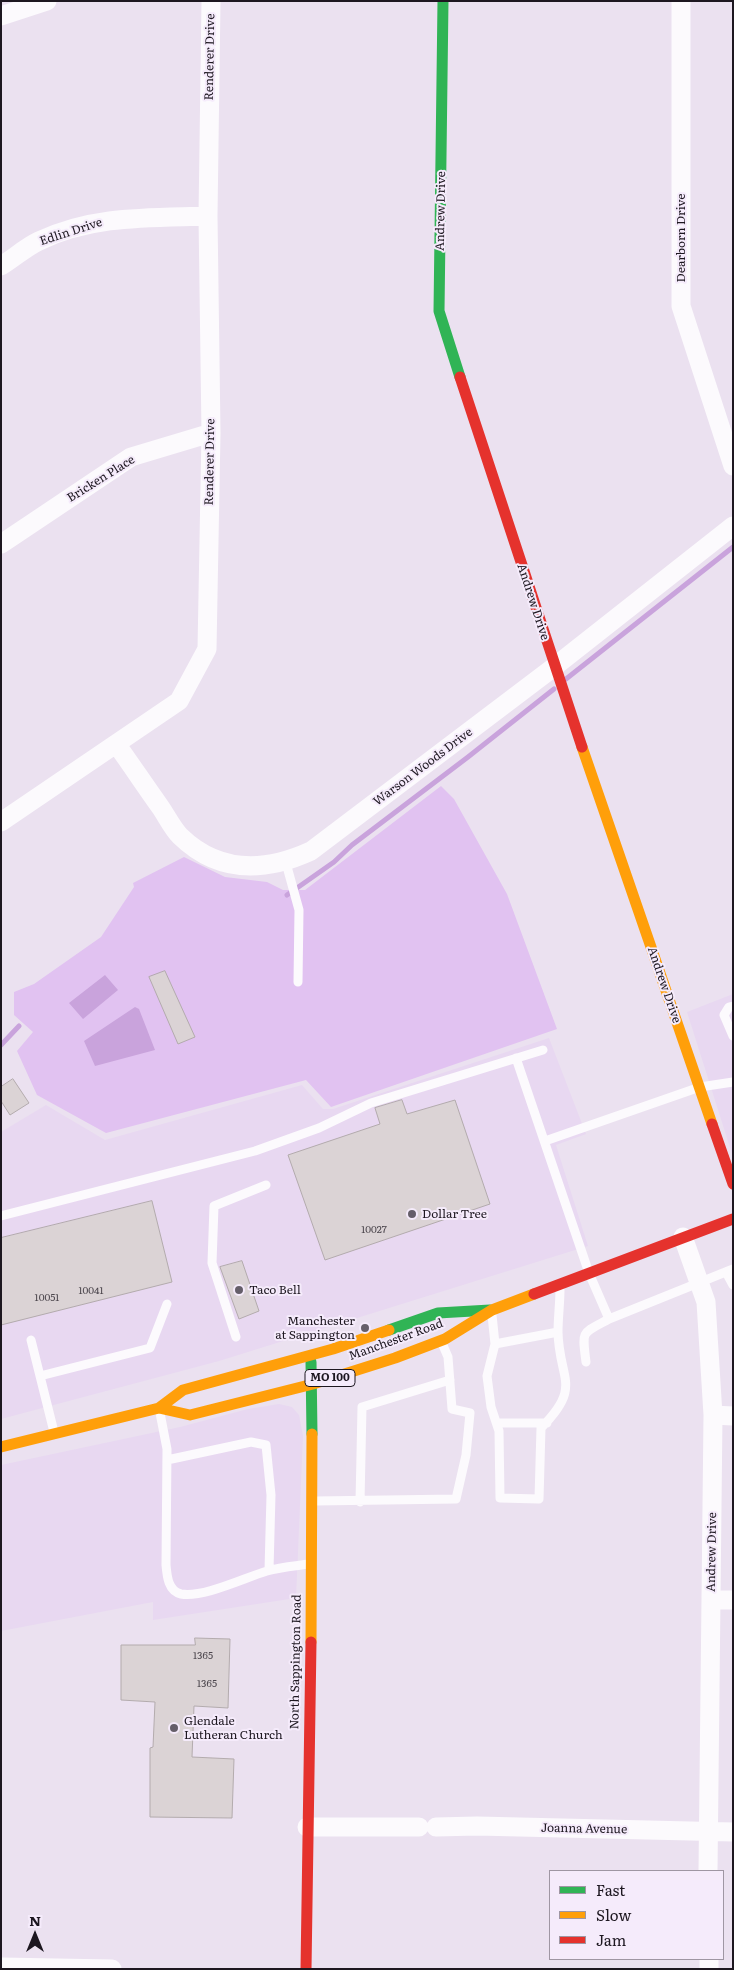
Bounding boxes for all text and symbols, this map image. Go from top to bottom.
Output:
street label: Renderer Drive [202,13,218,101]
street label: Andrew Drive [433,171,449,251]
street label: Dearborn Drive [674,194,688,282]
street label: Edlin Drive [38,215,104,249]
street label: Renderer Drive [202,418,218,506]
street label: Bricken Place [65,453,137,505]
street label: Andrew Drive [514,562,552,642]
street label: Warson Woods Drive [371,725,475,809]
street label: Andrew Drive [644,945,684,1025]
place label: Dollar Tree [422,1207,487,1221]
marker: Dollar Tree [406,1208,418,1220]
house number: 10027 [361,1224,387,1236]
place label: Taco Bell [249,1283,301,1297]
marker: Taco Bell [233,1284,245,1296]
house number: 10041 [78,1285,104,1297]
house number: 10051 [35,1292,59,1304]
place label: Manchester at Sappington [275,1314,355,1342]
street label: Manchester Road [347,1316,445,1364]
marker: Manchester at Sappington [359,1322,371,1334]
road number: MO 100 [305,1370,355,1386]
street label: Andrew Drive [704,1512,720,1592]
street label: North Sappington Road [288,1594,304,1730]
house number: 1365 [193,1650,213,1662]
house number: 1365 [197,1678,217,1690]
place label: Glendale Lutheran Church [184,1714,283,1742]
marker: Glendale Lutheran Church [168,1722,180,1734]
street label: Joanna Avenue [541,1821,627,1837]
legend [549,1870,724,1960]
text: Fast [596,1878,625,1901]
text: Slow [596,1903,631,1926]
north arrow [10,1910,60,1960]
text: N [29,1910,41,1930]
text: Jam [596,1928,626,1951]

